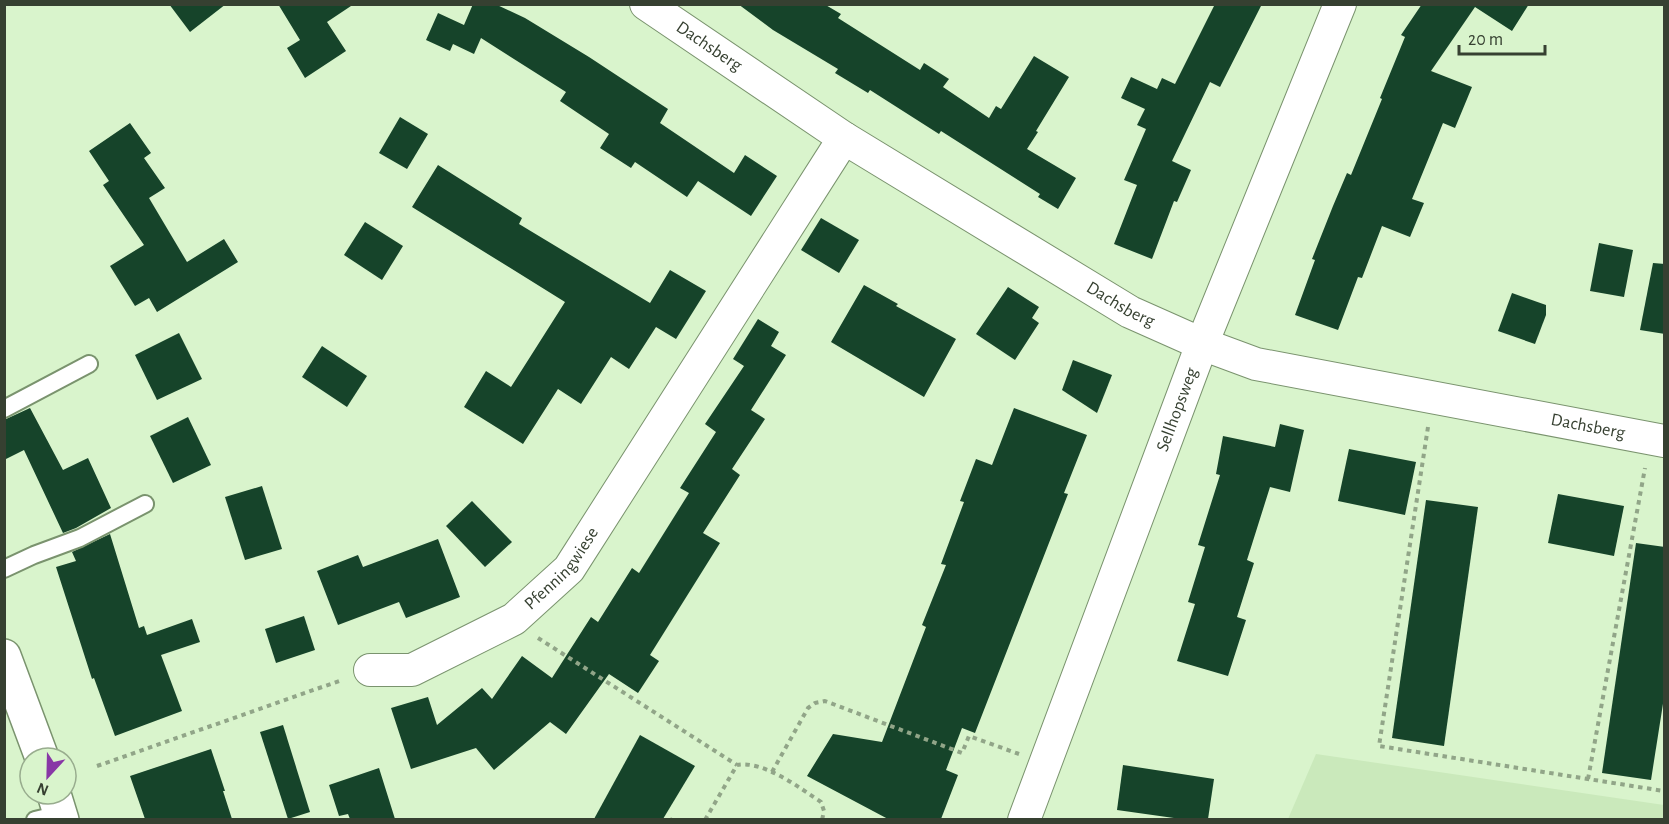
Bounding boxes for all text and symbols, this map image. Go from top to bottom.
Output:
street label: Dachsberg [673,18,745,75]
scale bar [1459,18,1544,56]
text: 20 m [1468,31,1503,49]
street label: Dachsberg [1083,279,1157,331]
street label: Sellhopsweg [1154,365,1201,454]
street label: Dachsberg [1549,411,1627,442]
street label: Pfenningwiese [521,524,602,613]
north arrow [18,746,78,806]
text: N [35,779,51,798]

